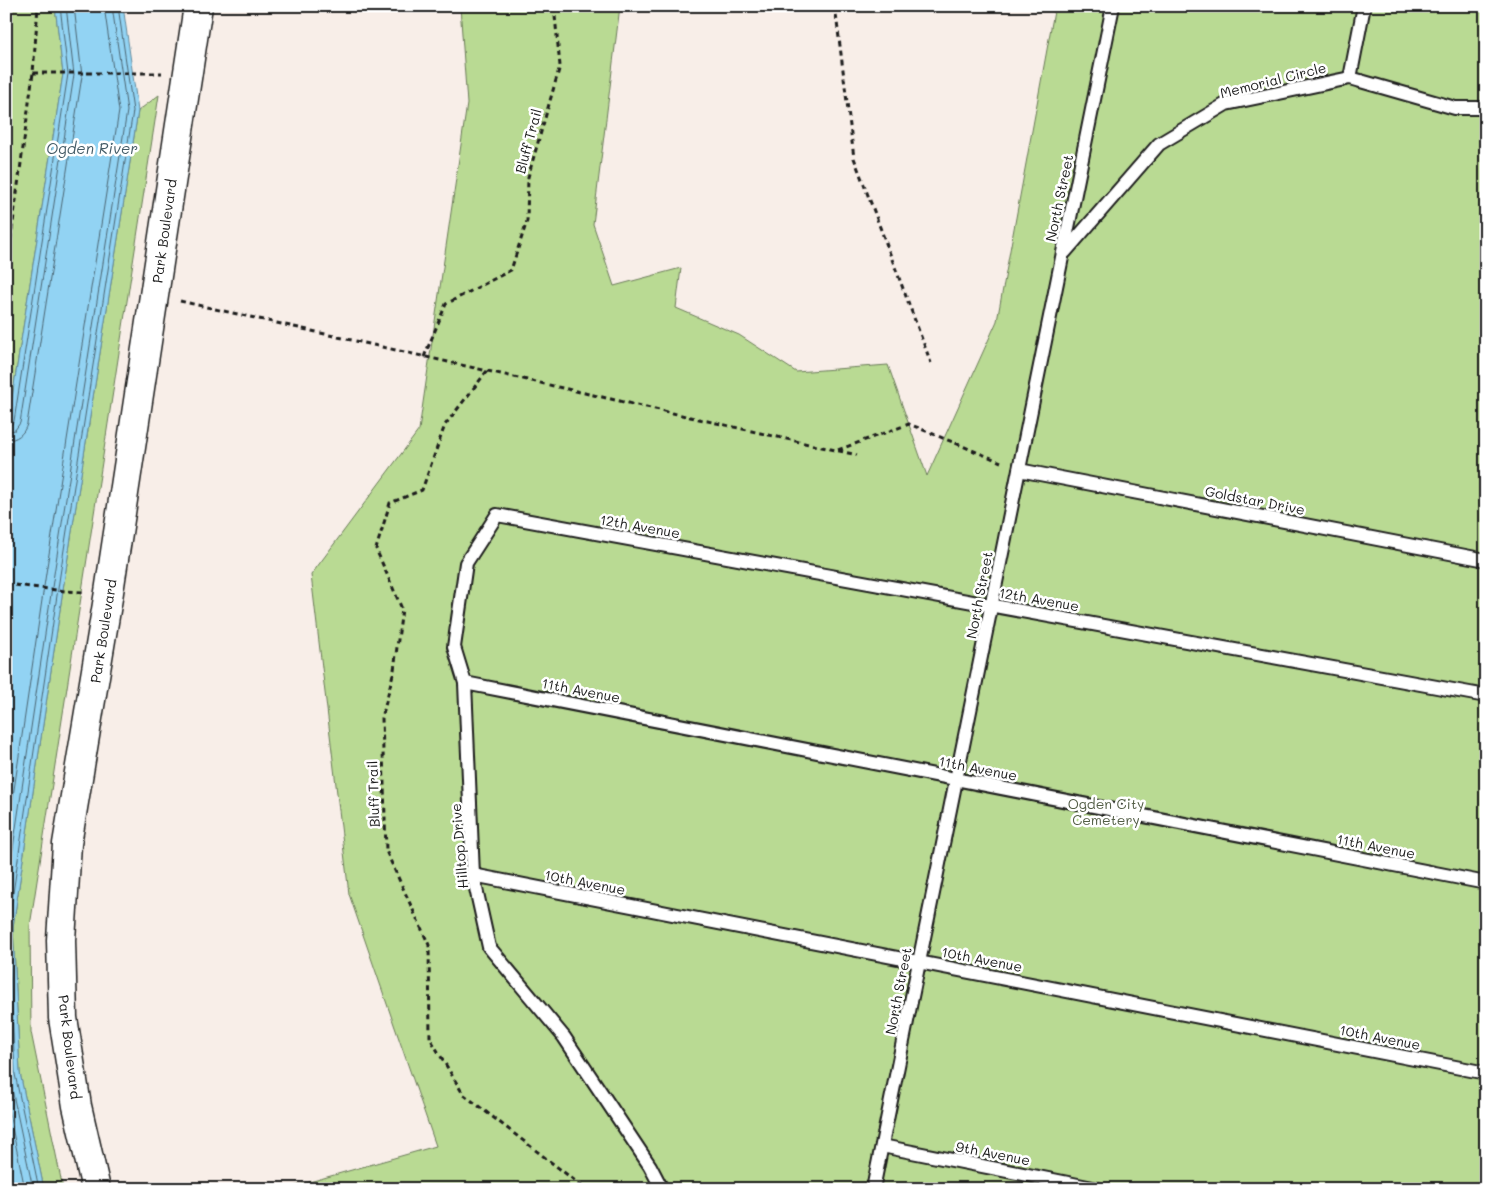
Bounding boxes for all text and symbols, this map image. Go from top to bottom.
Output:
street label: Memorial Circle [1218,58,1328,102]
street label: Bluff Trail [510,106,546,176]
water label: Ogden River [46,138,138,158]
street label: North Street [1040,153,1078,243]
street label: Park Boulevard [147,178,181,284]
street label: Goldstar Drive [1203,481,1307,519]
street label: 12th Avenue [598,510,682,542]
street label: North Street [961,550,997,640]
street label: Park Boulevard [85,578,121,684]
street label: 12th Avenue [997,583,1081,615]
street label: 11th Avenue [540,673,622,707]
street label: 11th Avenue [937,751,1019,785]
street label: Bluff Trail [362,760,384,828]
park label: Ogden City Cemetery [1068,794,1144,829]
street label: Hilltop Drive [446,802,472,890]
street label: 11th Avenue [1335,829,1417,863]
street label: 10th Avenue [543,865,627,899]
street label: 10th Avenue [940,942,1024,976]
street label: North Street [880,946,916,1036]
street label: Park Boulevard [54,994,86,1100]
street label: 10th Avenue [1338,1020,1422,1054]
street label: 9th Avenue [954,1136,1032,1170]

